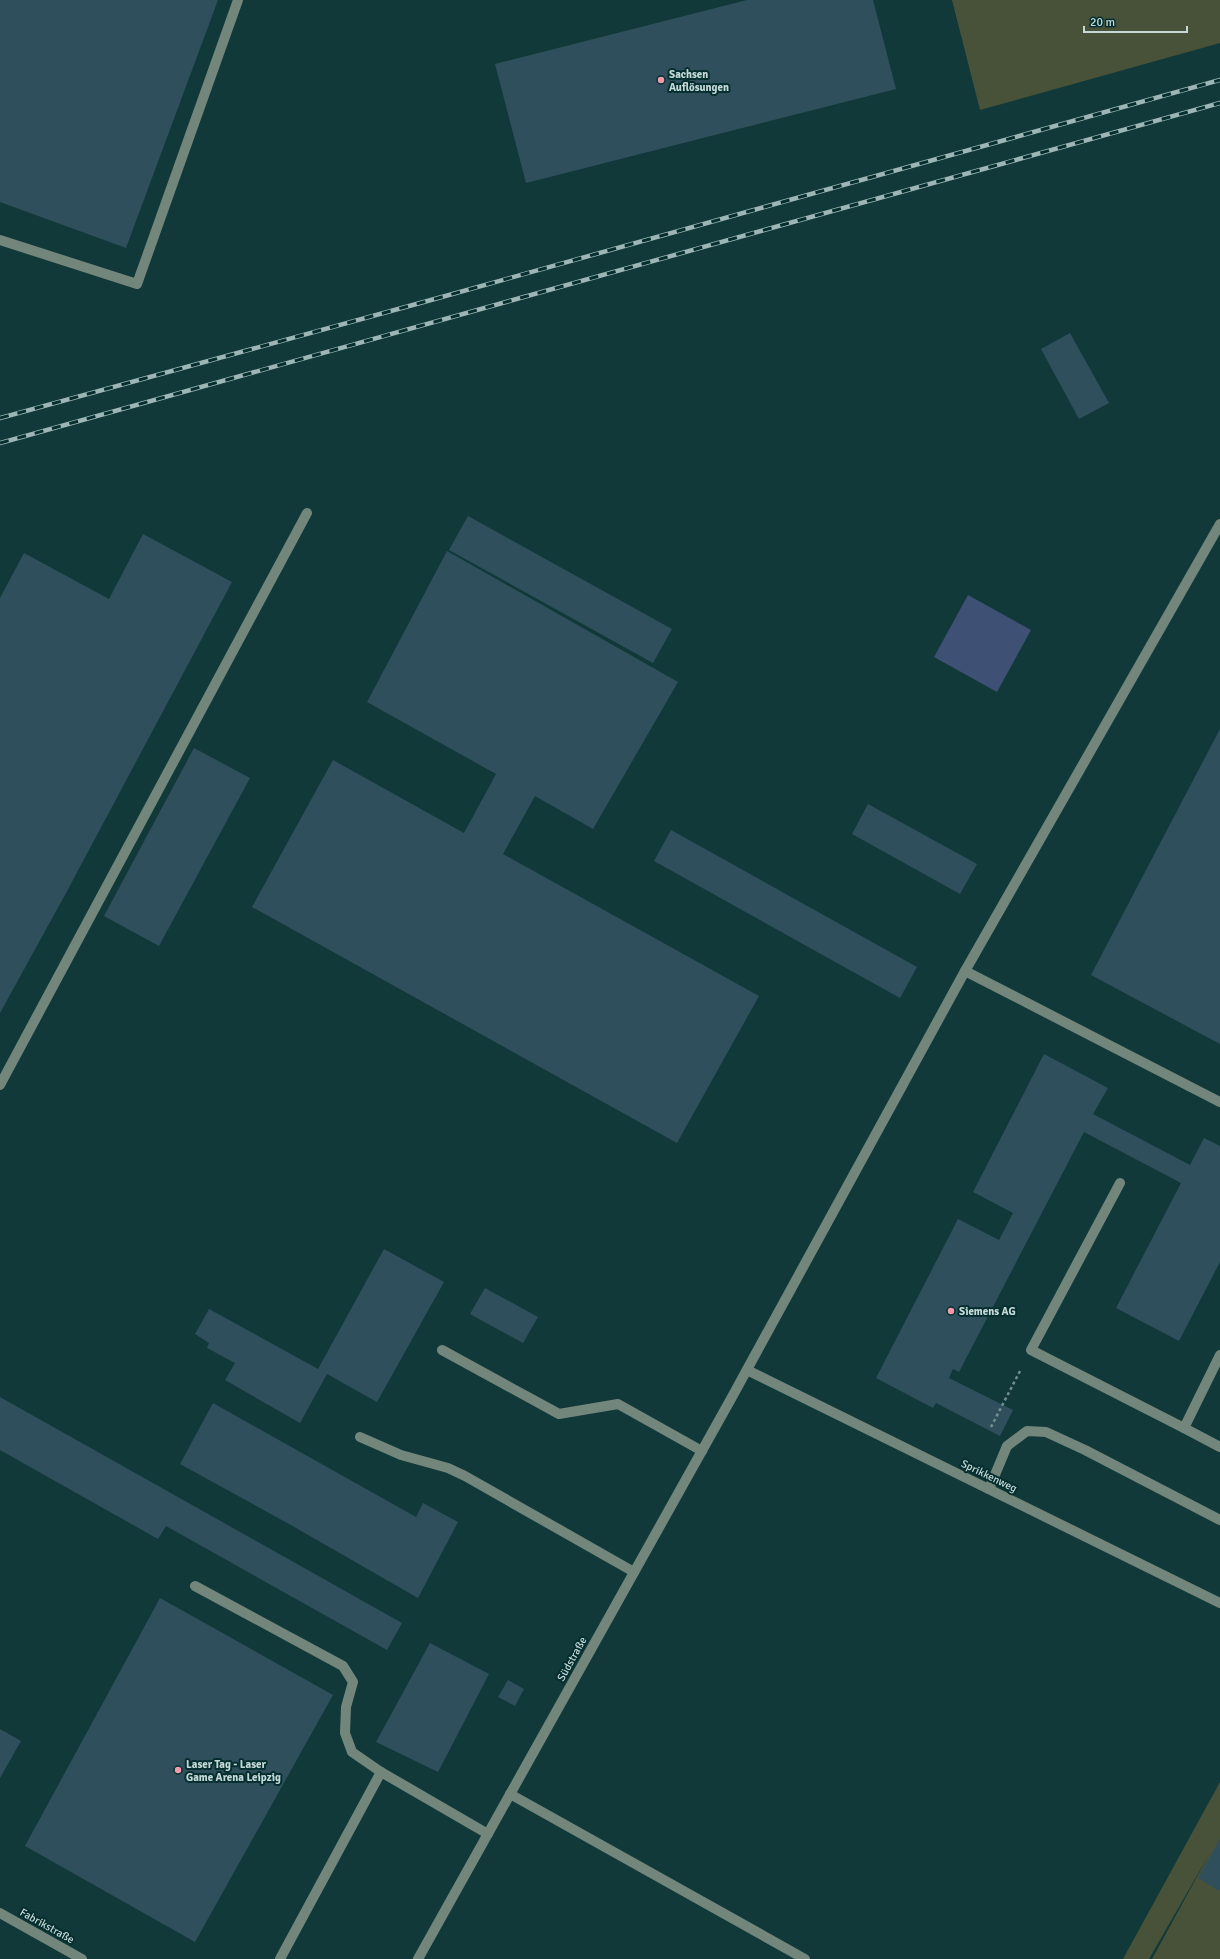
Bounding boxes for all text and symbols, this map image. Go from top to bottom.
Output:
scale bar [1084,8,1187,34]
text: 20 m [1090,15,1115,30]
place label: Sachsen Auflösungen [669,68,729,94]
marker: Sachsen Auflösungen [656,75,666,85]
place label: Siemens AG [959,1305,1016,1318]
marker: Siemens AG [946,1306,956,1316]
street label: Sprikkenweg [959,1457,1019,1495]
street label: Südstraße [555,1635,589,1683]
place label: Laser Tag - Laser Game Arena Leipzig [186,1758,281,1784]
marker: Laser Tag - Laser Game Arena Leipzig [173,1765,183,1775]
street label: Fabrikstraße [18,1906,76,1946]

